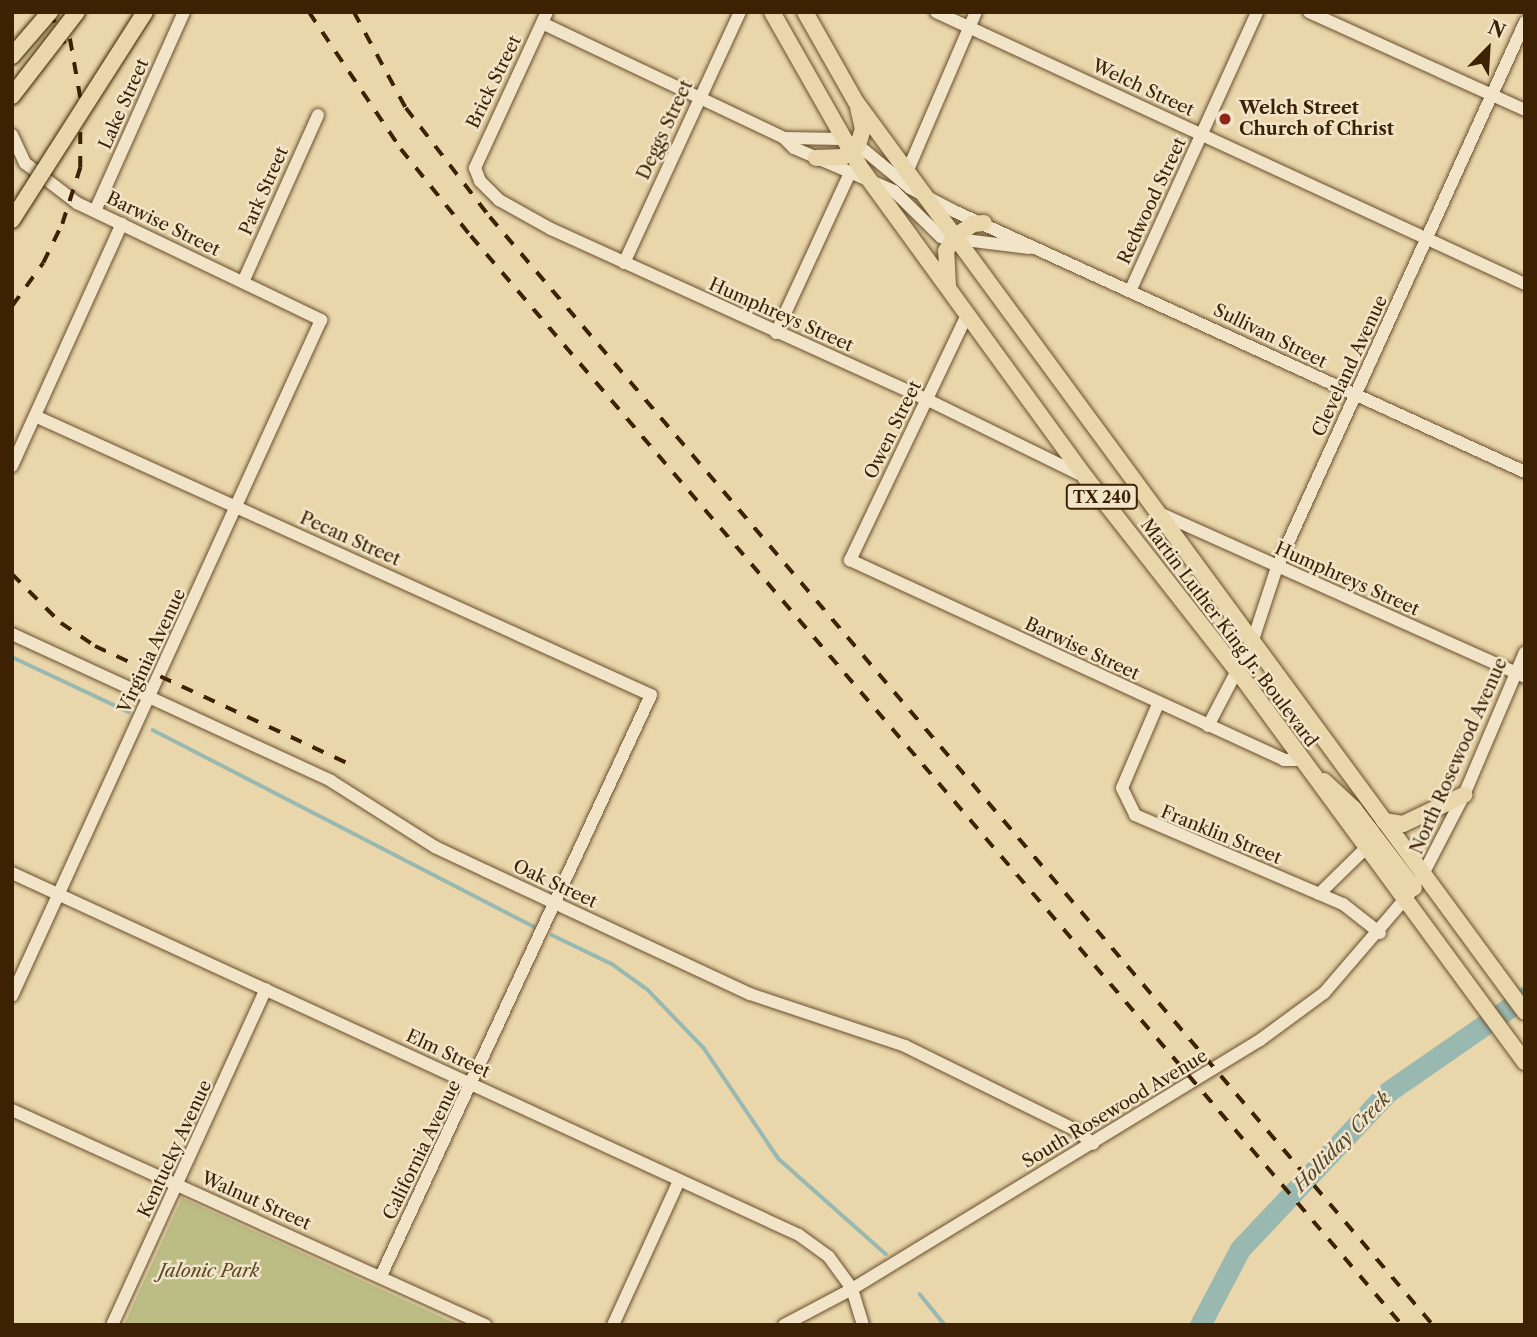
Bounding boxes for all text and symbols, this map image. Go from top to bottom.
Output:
north arrow [1453,14,1523,84]
text: N [1485,15,1509,43]
street label: Brick Street [462,32,526,132]
street label: Lake Street [94,55,154,153]
street label: Welch Street [1089,55,1197,121]
street label: Deggs Street [633,77,697,183]
place label: Welch Street Church of Christ [1239,98,1394,140]
marker: Welch Street Church of Christ [1217,111,1233,127]
street label: Redwood Street [1113,134,1191,268]
street label: Park Street [235,143,293,239]
street label: Barwise Street [103,187,223,261]
street label: Humphreys Street [705,273,857,357]
street label: Cleveland Avenue [1308,292,1392,440]
street label: Sullivan Street [1210,299,1330,373]
street label: Owen Street [860,377,926,483]
road number: TX 240 [1065,484,1139,510]
street label: Pecan Street [296,507,404,571]
street label: Martin Luther King Jr. Boulevard [1136,514,1322,752]
street label: Humphreys Street [1271,537,1423,621]
street label: Virginia Avenue [113,585,191,717]
street label: Barwise Street [1021,613,1143,685]
street label: North Rosewood Avenue [1406,654,1512,858]
street label: Franklin Street [1158,801,1284,869]
street label: Oak Street [509,855,601,913]
street label: Elm Street [403,1025,493,1083]
street label: South Rosewood Avenue [1018,1045,1212,1173]
street label: Kentucky Avenue [133,1076,217,1222]
street label: California Avenue [379,1076,465,1224]
water label: Holliday Creek [1289,1087,1395,1197]
street label: Walnut Street [198,1167,314,1235]
park label: Jalonic Park [159,1260,259,1282]

